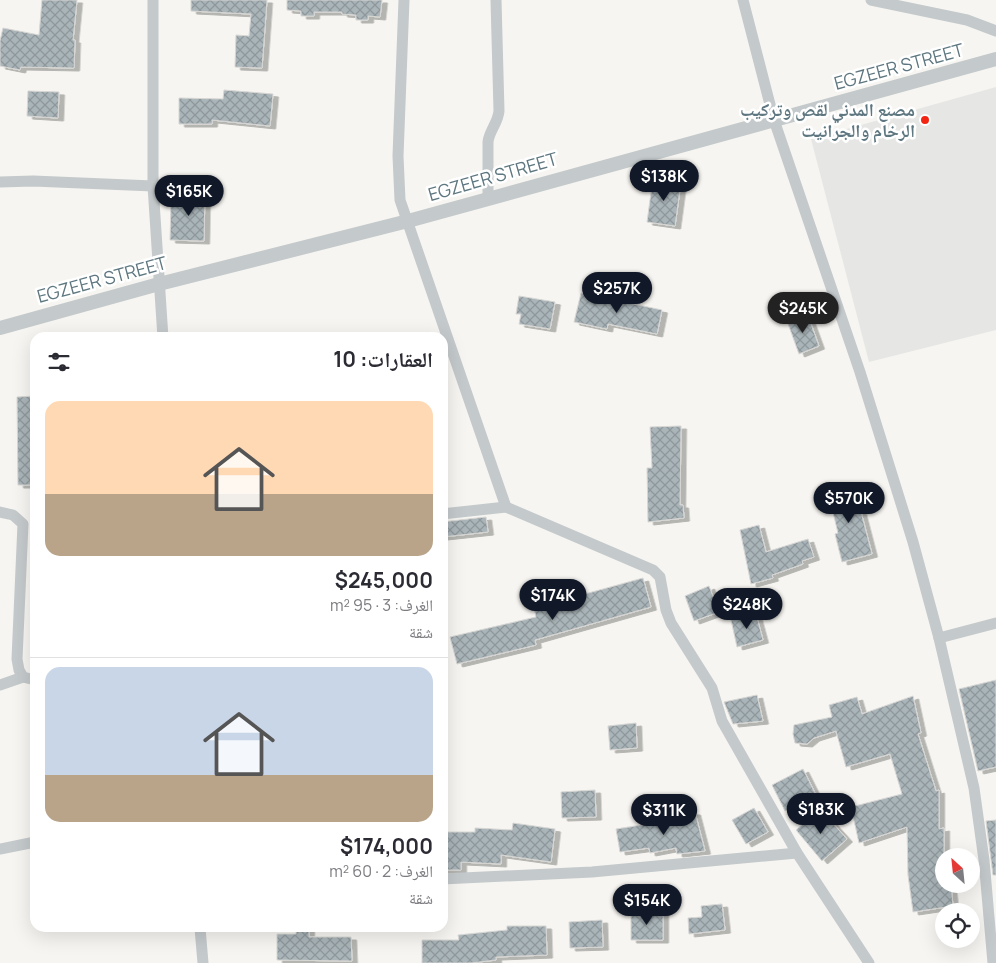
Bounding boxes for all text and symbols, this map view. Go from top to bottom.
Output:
street label: EGZEER STREET [831,37,967,95]
place label: مصنع المدني لقص وتركيب الرخام والجرانيت [740,97,915,143]
marker: مصنع المدني لقص وتركيب الرخام والجرانيت [919,114,931,126]
street label: EGZEER STREET [425,146,560,206]
pin: $138K [629,160,699,202]
text: $138K [641,165,687,187]
pin: $165K [154,174,224,217]
text: $165K [166,180,212,202]
street label: EGZEER STREET [34,250,170,308]
pin: $257K [582,272,652,314]
text: $257K [593,277,641,299]
pin: $245K [768,292,838,334]
text: $245K [779,297,827,319]
text: العقارات: 10 [333,345,433,373]
icon: filters [45,348,73,376]
icon: home [194,434,284,524]
pin: $570K [814,482,884,524]
text: $570K [825,487,873,509]
text: $245,000 [335,566,433,594]
pin: $174K [518,578,588,621]
text: $174K [530,584,576,606]
pin: $248K [712,588,782,630]
text: $248K [722,593,772,615]
text: الغرف: 3 · 95 m² [330,594,433,616]
text: شقة [409,621,433,643]
icon: home [194,699,284,789]
pin: $183K [786,792,856,835]
pin: $311K [629,794,699,836]
text: $183K [798,798,844,820]
text: $311K [642,799,686,821]
text: $174,000 [340,832,433,860]
north arrow [935,848,980,892]
map controls [935,848,980,948]
text: الغرف: 2 · 60 m² [329,860,433,882]
pin: $154K [612,884,682,926]
text: شقة [409,887,433,909]
text: $154K [624,889,670,911]
button: locate [935,903,980,948]

